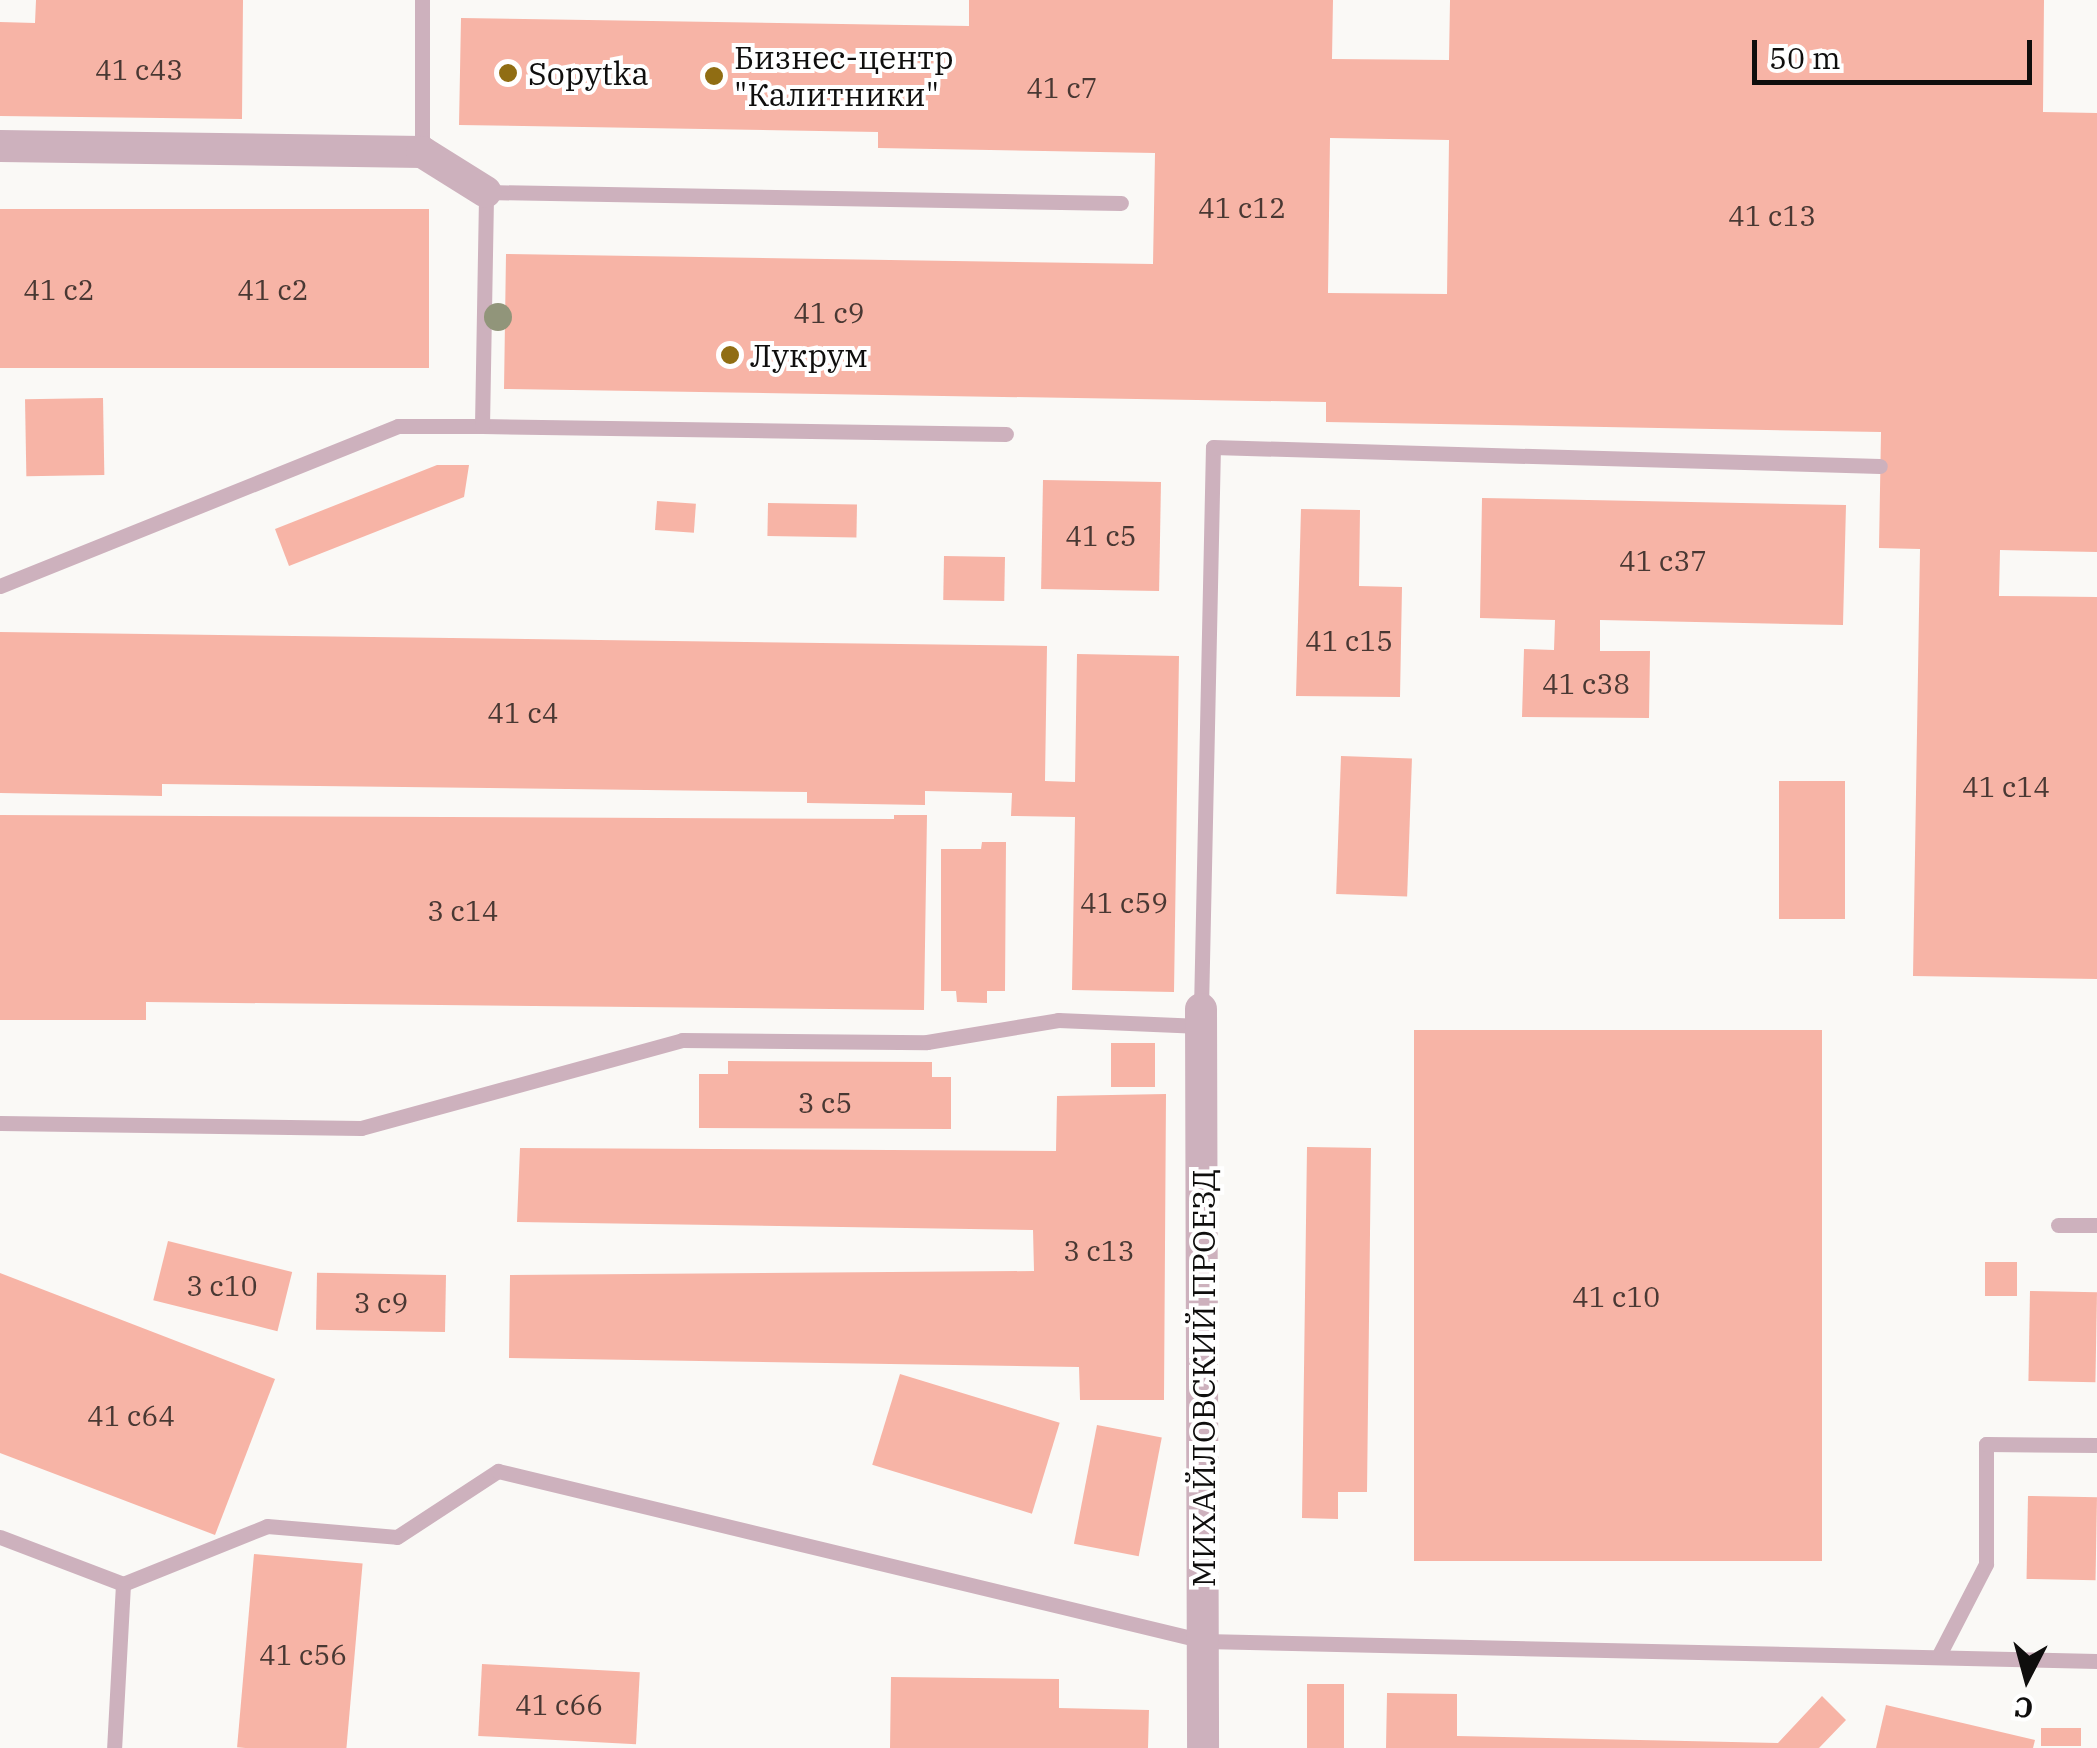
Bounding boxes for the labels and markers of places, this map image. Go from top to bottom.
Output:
place label: Бизнес-центр "Калитники" [734,39,954,114]
place label: Sopytka [528,54,649,92]
marker: Sopytka [497,62,519,84]
marker: Бизнес-центр "Калитники" [703,65,725,87]
place label: Лукрум [750,336,868,374]
marker: Лукрум [719,344,741,366]

